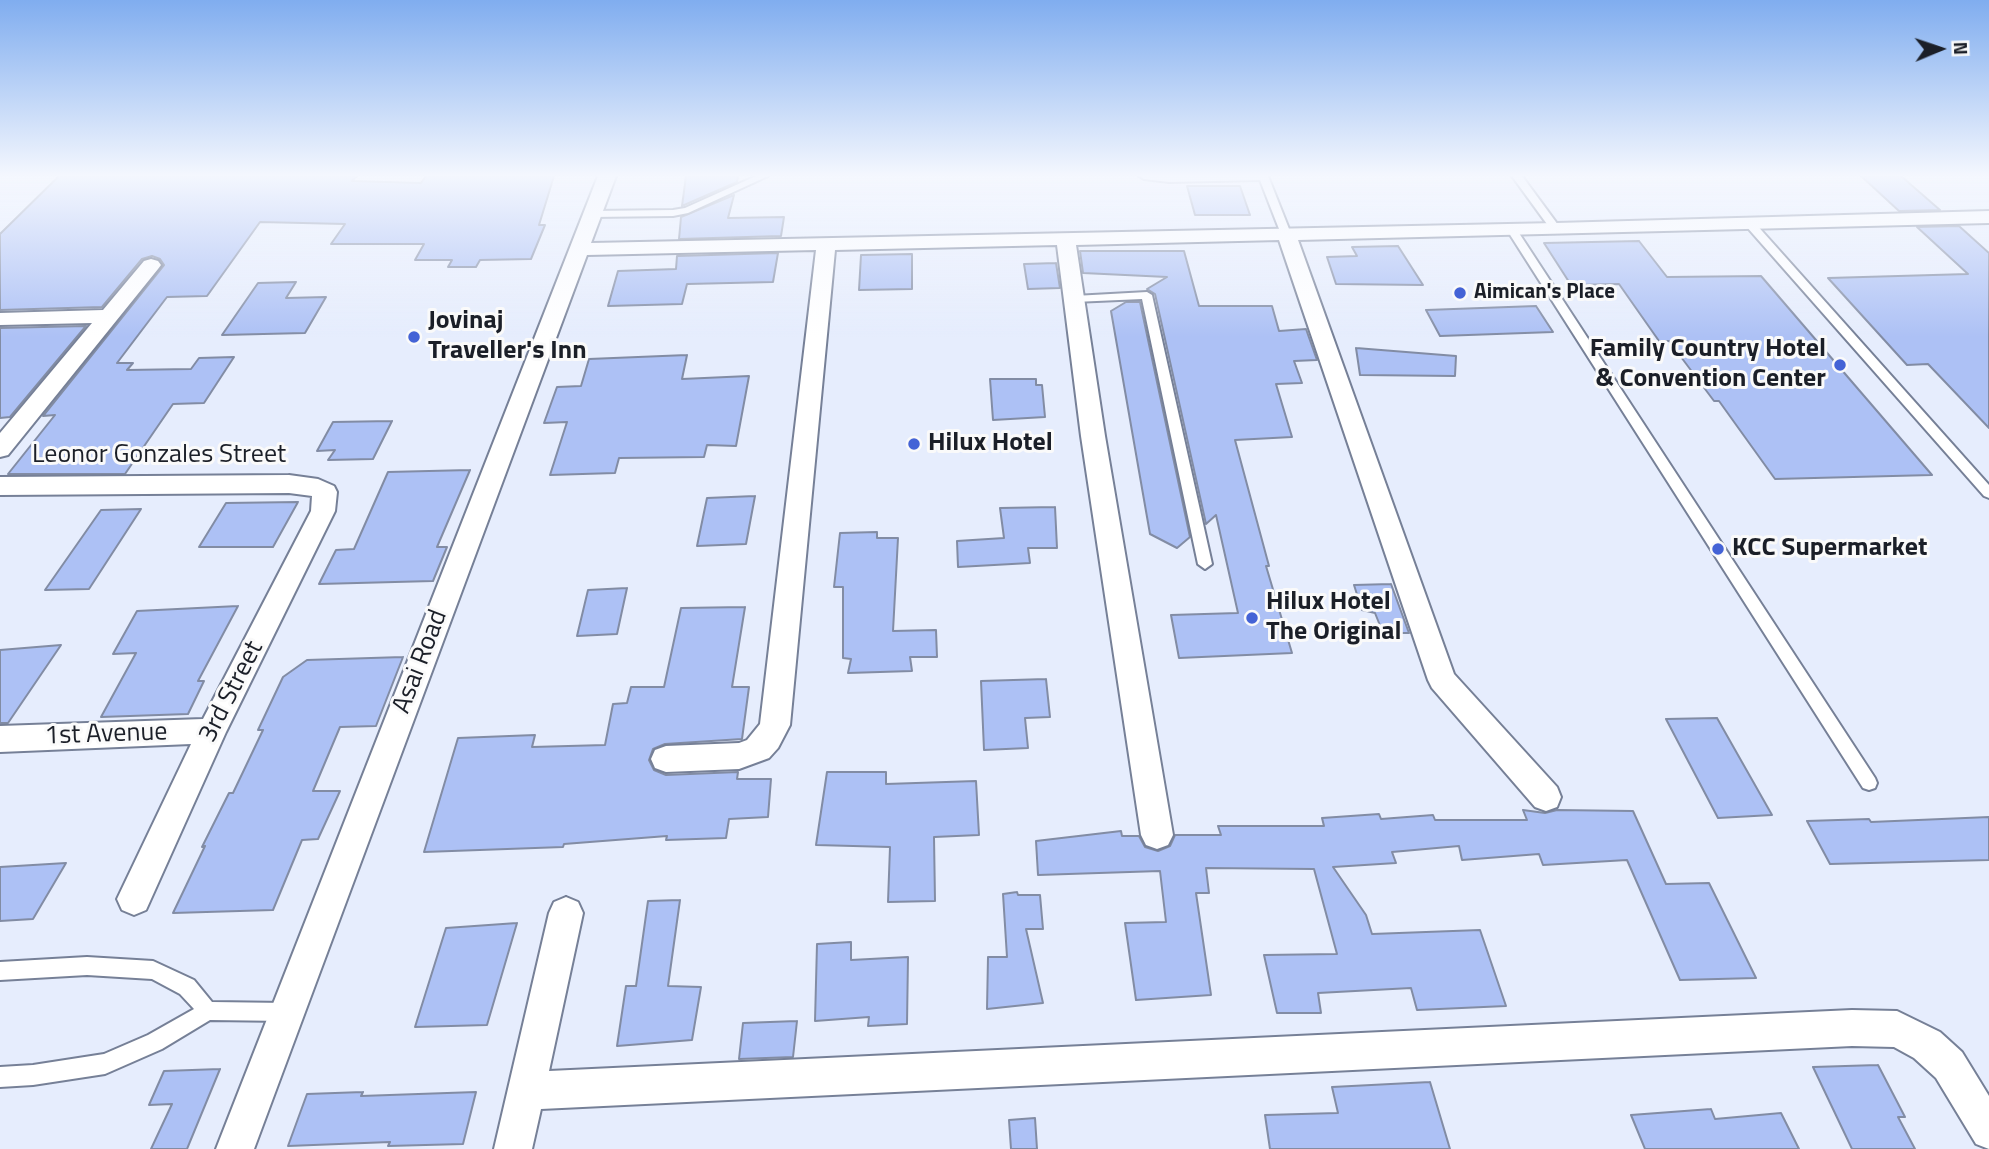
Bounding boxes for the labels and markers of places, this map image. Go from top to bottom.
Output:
place label: Aimican's Place [1474,280,1615,306]
marker: Aimican's Place [1452,285,1468,301]
place label: Jovinaj Traveller's Inn [428,306,587,368]
marker: Jovinaj Traveller's Inn [406,329,422,345]
place label: Family Country Hotel & Convention Center [1590,334,1826,396]
marker: Family Country Hotel & Convention Center [1832,357,1848,373]
place label: Hilux Hotel [928,428,1053,460]
marker: Hilux Hotel [906,436,922,452]
place label: KCC Supermarket [1732,533,1927,565]
marker: KCC Supermarket [1710,541,1726,557]
place label: Hilux Hotel The Original [1266,587,1402,648]
marker: Hilux Hotel The Original [1244,610,1260,626]

